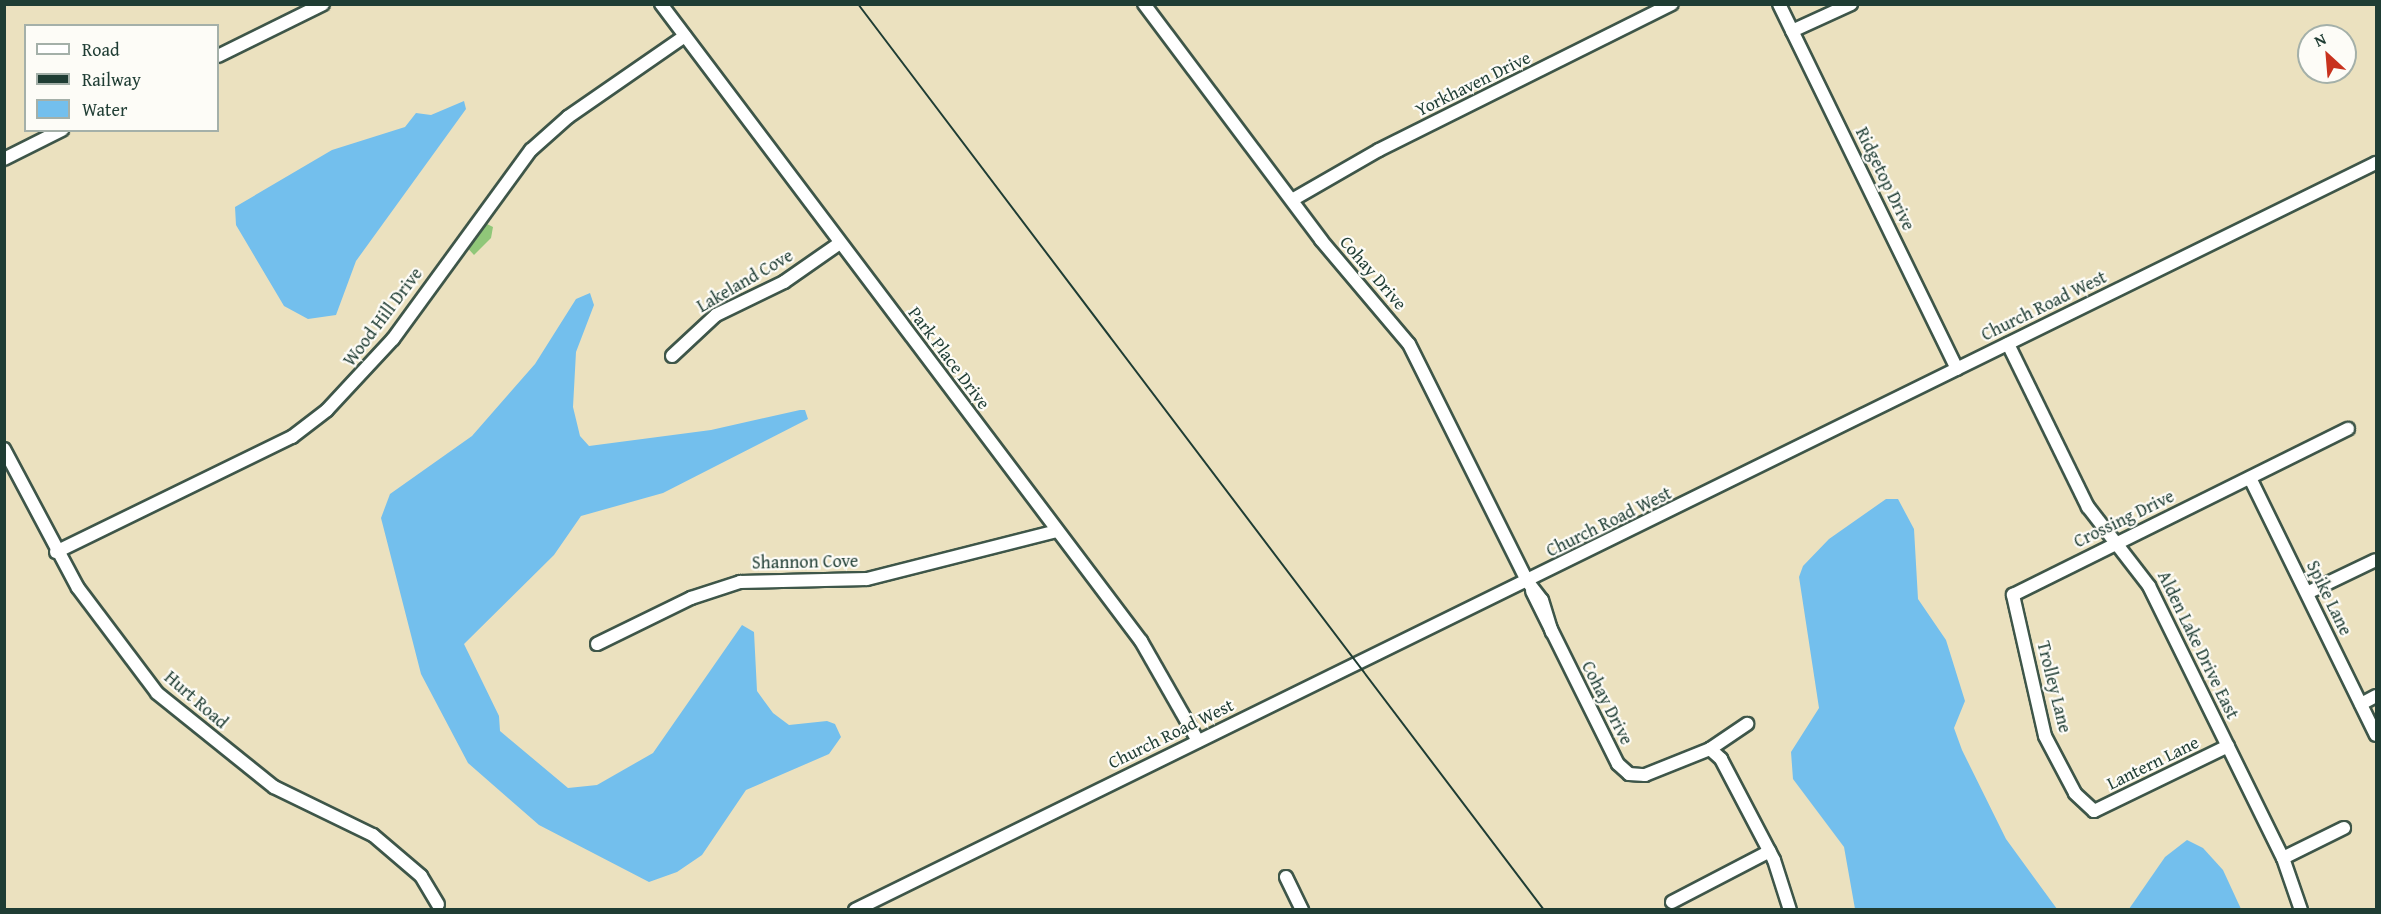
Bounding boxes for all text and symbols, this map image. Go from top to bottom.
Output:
legend [24,24,219,132]
north arrow [2297,24,2357,84]
text: N [2310,26,2330,53]
text: Road [82,36,120,63]
street label: Yorkhaven Drive [1412,47,1534,121]
text: Railway [82,66,141,93]
text: Water [82,96,127,123]
street label: Ridgetop Drive [1851,124,1919,234]
street label: Cohay Drive [1335,232,1411,314]
street label: Lakeland Cove [693,245,797,317]
street label: Wood Hill Drive [339,263,427,371]
street label: Church Road West [1978,266,2110,346]
street label: Park Place Drive [903,302,995,414]
street label: Church Road West [1543,482,1675,562]
street label: Crossing Drive [2070,485,2178,553]
street label: Shannon Cove [752,550,858,574]
street label: Spike Lane [2302,557,2356,639]
street label: Alden Lake Drive East [2153,567,2243,723]
street label: Trolley Lane [2032,639,2076,735]
street label: Cohay Drive [1577,658,1637,748]
street label: Hurt Road [160,667,232,733]
street label: Church Road West [1105,694,1237,774]
street label: Lantern Lane [2104,731,2202,795]

